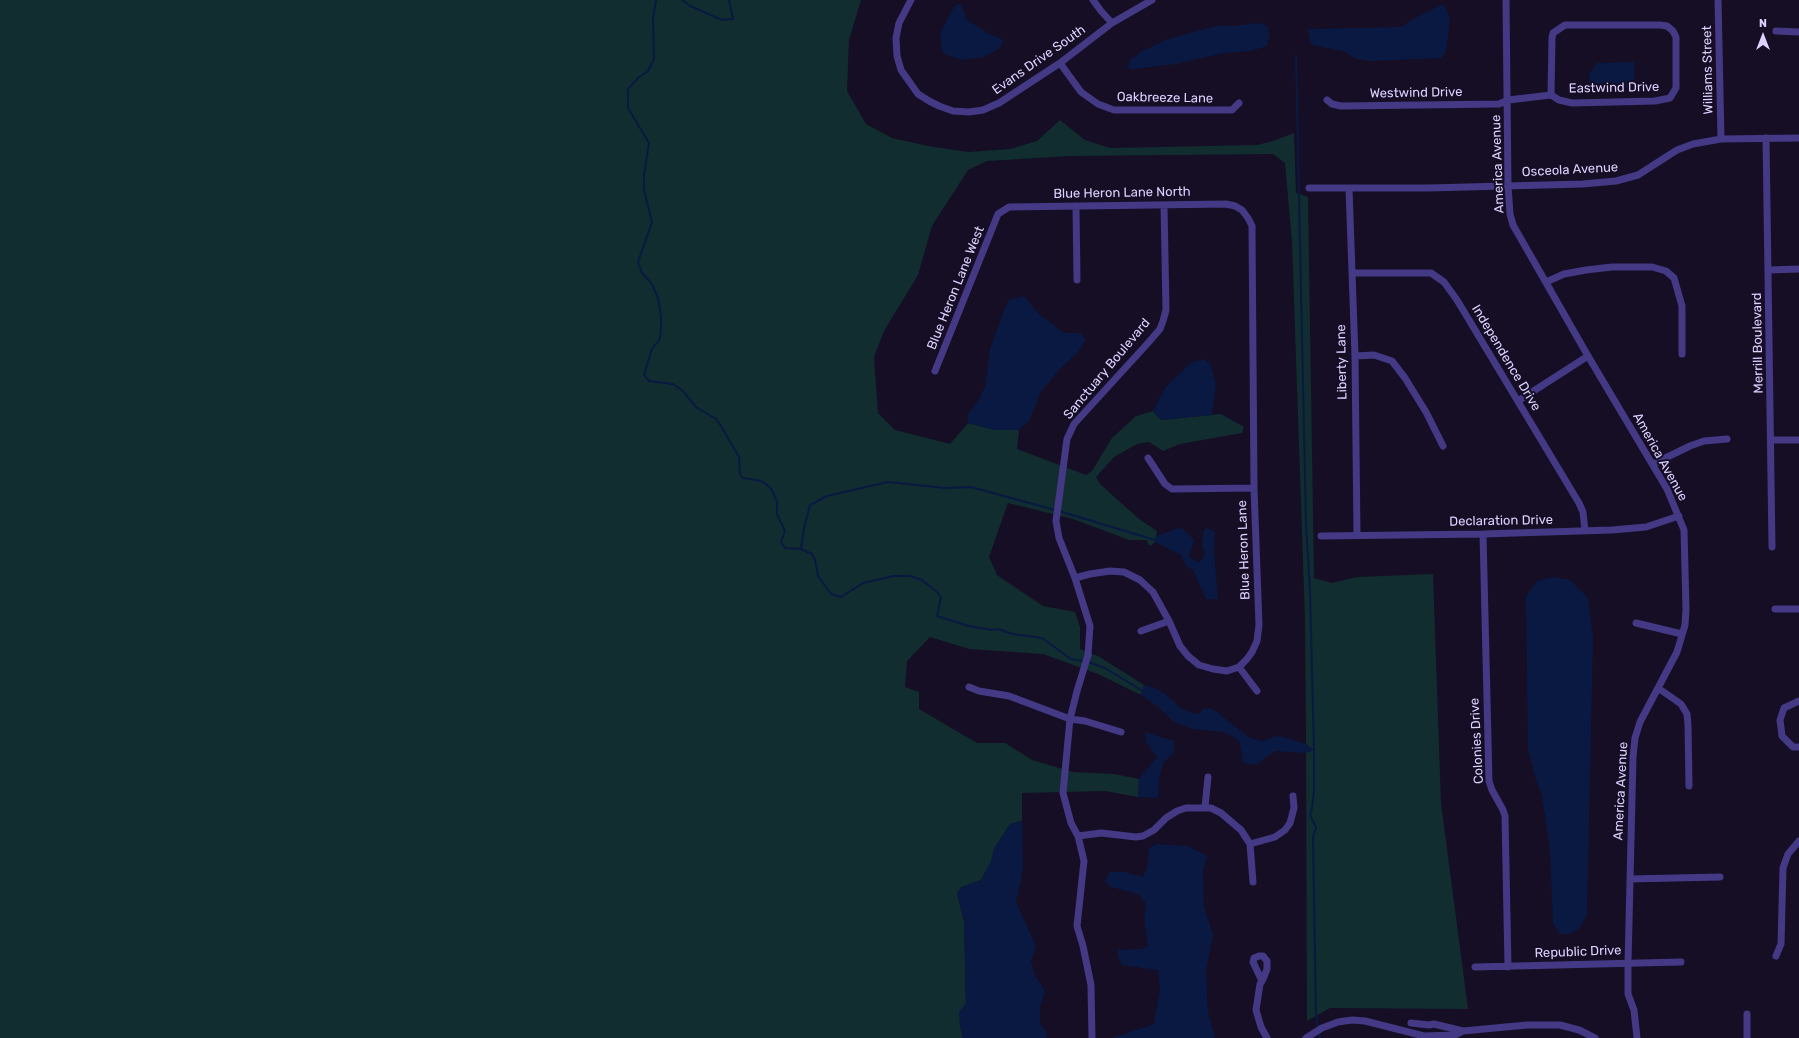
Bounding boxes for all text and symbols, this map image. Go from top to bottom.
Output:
north arrow [1743,16,1783,56]
text: N [1759,17,1767,30]
street label: Evans Drive South [989,22,1089,98]
street label: Williams Street [1699,25,1717,115]
street label: Eastwind Drive [1569,79,1659,97]
street label: Westwind Drive [1369,84,1463,102]
street label: Oakbreeze Lane [1117,89,1213,107]
street label: America Avenue [1488,114,1508,214]
street label: Osceola Avenue [1521,160,1619,180]
street label: Blue Heron Lane North [1053,184,1191,202]
street label: Blue Heron Lane West [924,224,988,352]
street label: Merrill Boulevard [1749,292,1767,394]
street label: Independence Drive [1468,302,1544,414]
street label: Sanctuary Boulevard [1060,316,1154,422]
street label: Liberty Lane [1334,324,1350,400]
street label: America Avenue [1629,410,1691,504]
street label: Blue Heron Lane [1234,500,1254,600]
street label: Declaration Drive [1449,512,1553,530]
street label: Colonies Drive [1467,698,1487,784]
street label: America Avenue [1611,741,1631,841]
street label: Republic Drive [1534,943,1622,961]

